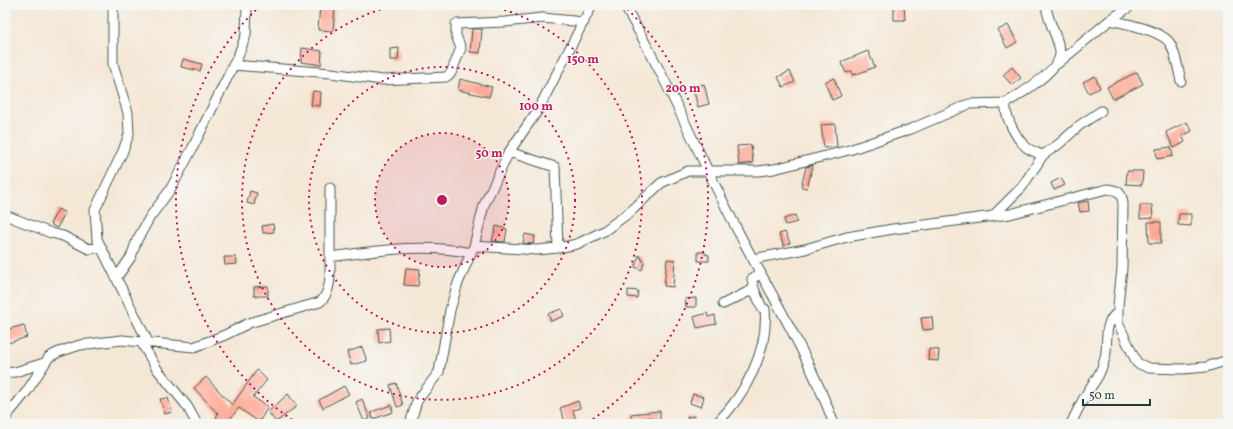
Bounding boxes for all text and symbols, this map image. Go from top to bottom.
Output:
text: 150 m [567,52,599,68]
text: 200 m [665,81,701,97]
text: 100 m [519,99,553,115]
text: 50 m [475,146,503,162]
centre of rings [435,193,449,207]
scale bar [1083,381,1150,407]
text: 50 m [1089,388,1115,404]

